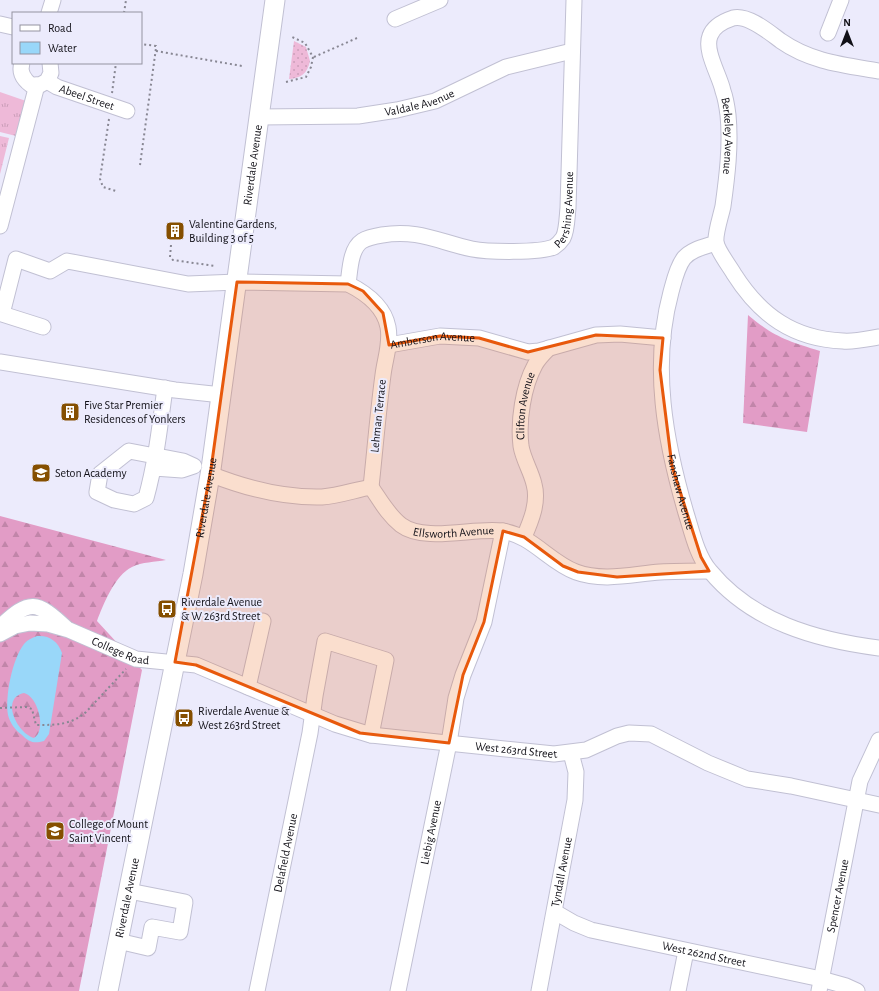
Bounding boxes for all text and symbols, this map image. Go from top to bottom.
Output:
legend [12,12,142,64]
north arrow [827,12,867,52]
text: N [843,17,851,28]
text: Road [48,22,72,34]
text: Water [48,42,77,54]
street label: Abeel Street [58,82,116,112]
street label: Valdale Avenue [384,87,456,118]
street label: Berkeley Avenue [719,96,735,175]
street label: Riverdale Avenue [241,124,264,206]
street label: Pershing Avenue [552,171,575,250]
place label: Valentine Gardens, Building 3 of 5 [189,218,277,244]
building icon: Valentine Gardens, Building 3 of 5 [164,220,186,242]
street label: Amberson Avenue [389,330,475,351]
street label: Clifton Avenue [514,370,537,440]
street label: Lehman Terrace [368,379,388,453]
place label: Five Star Premier Residences of Yonkers [84,399,186,425]
building icon: Five Star Premier Residences of Yonkers [59,401,81,423]
street label: Fanshaw Avenue [665,453,697,531]
street label: Riverdale Avenue [193,457,219,539]
school or university icon: Seton Academy [30,462,52,484]
place label: Seton Academy [55,467,127,480]
street label: Ellsworth Avenue [412,524,494,540]
place label: Riverdale Avenue & W 263rd Street [181,596,262,622]
bus stop icon: Riverdale Avenue & W 263rd Street [156,598,178,620]
street label: College Road [90,635,150,666]
place label: Riverdale Avenue & West 263rd Street [198,705,290,731]
bus stop icon: Riverdale Avenue & West 263rd Street [173,707,195,729]
street label: West 263rd Street [474,740,558,760]
street label: Liebig Avenue [418,799,443,866]
street label: Delafield Avenue [271,812,299,893]
place label: College of Mount Saint Vincent [69,818,148,844]
school or university icon: College of Mount Saint Vincent [44,820,66,842]
street label: Tyndall Avenue [549,836,574,908]
street label: Riverdale Avenue [113,857,141,939]
street label: Spencer Avenue [825,858,851,934]
street label: West 262nd Street [661,939,747,969]

